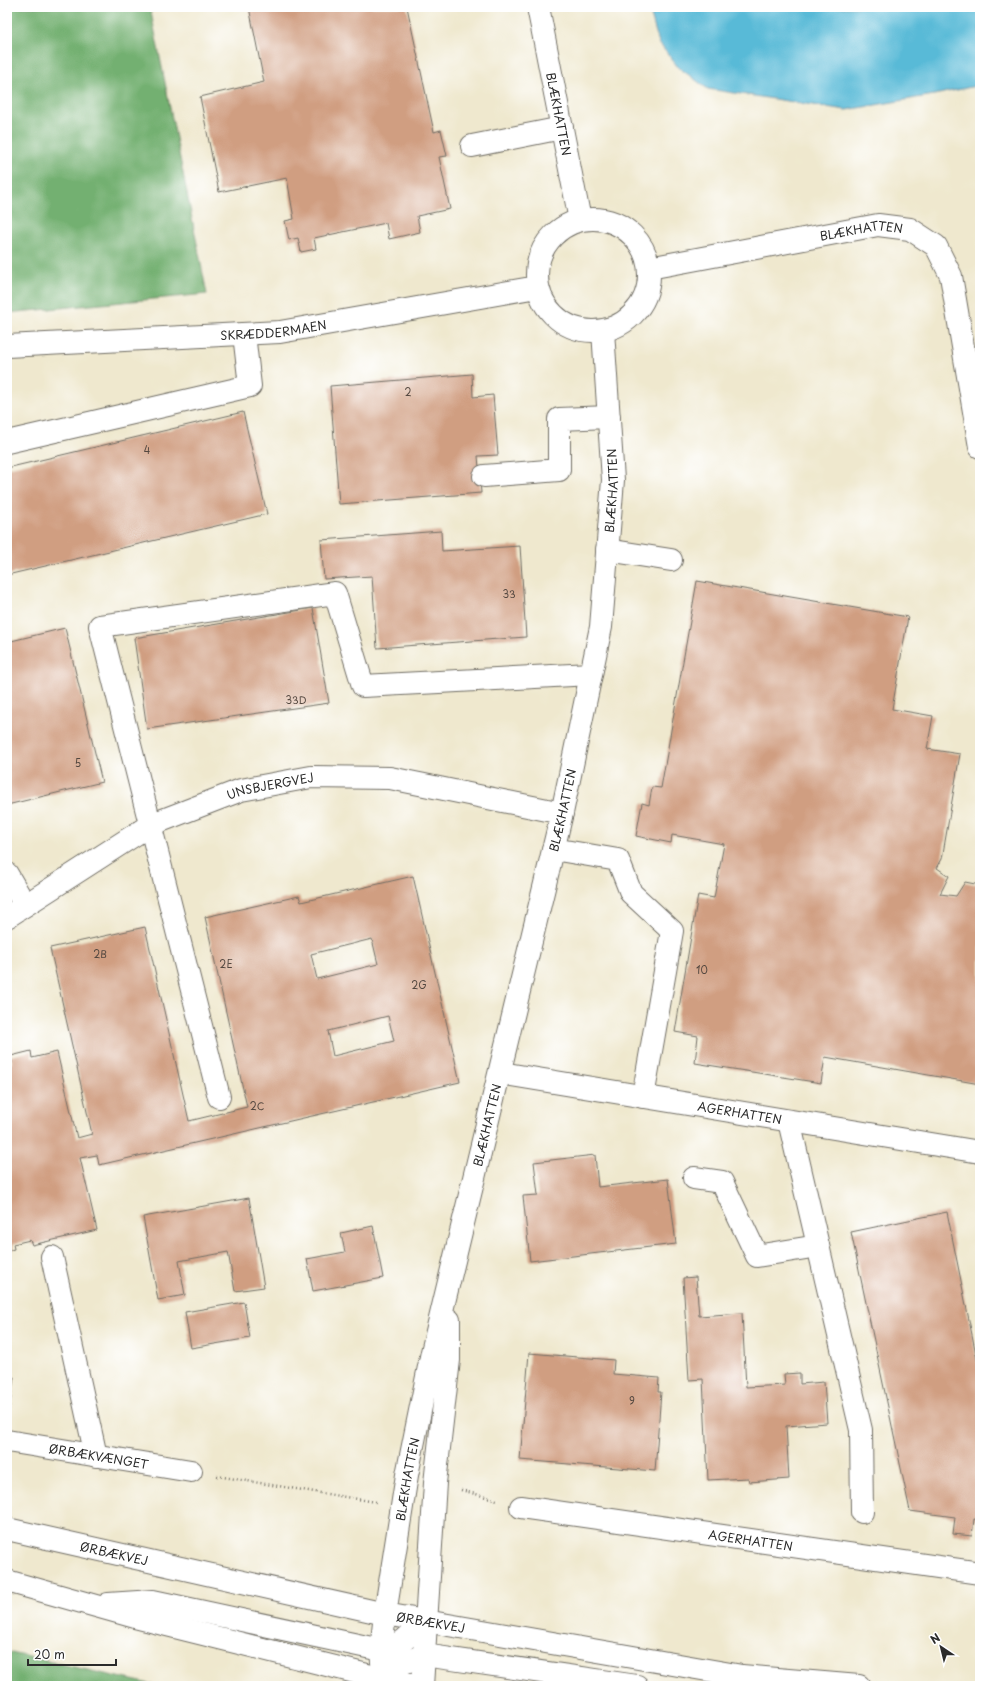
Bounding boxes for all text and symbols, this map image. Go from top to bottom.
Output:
street label: BLÆKHATTEN [542,71,576,157]
street label: BLÆKHATTEN [818,216,904,245]
street label: SKRÆDDERMAEN [220,315,328,344]
house number: 2 [404,384,412,399]
house number: 4 [144,442,151,457]
street label: BLÆKHATTEN [600,448,622,533]
house number: 33 [502,586,516,601]
house number: 33D [286,692,307,707]
house number: 5 [75,755,81,770]
street label: BLÆKHATTEN [544,767,580,853]
street label: UNSBJERGVEJ [224,768,315,804]
house number: 2B [93,946,107,961]
house number: 2E [219,956,233,971]
house number: 10 [696,962,708,977]
house number: 2G [411,977,427,992]
street label: BLÆKHATTEN [468,1082,505,1168]
street label: AGERHATTEN [696,1097,783,1128]
house number: 2C [250,1098,264,1113]
house number: 9 [629,1393,635,1408]
street label: BLÆKHATTEN [391,1436,423,1522]
street label: ØRBÆKVÆNGET [47,1439,151,1473]
street label: AGERHATTEN [707,1525,794,1555]
street label: ØRBÆKVEJ [78,1537,150,1570]
street label: ØRBÆKVEJ [395,1607,467,1637]
north arrow [921,1627,961,1667]
text: N [927,1629,944,1648]
scale bar [28,1641,116,1667]
text: 20 m [34,1645,65,1663]

